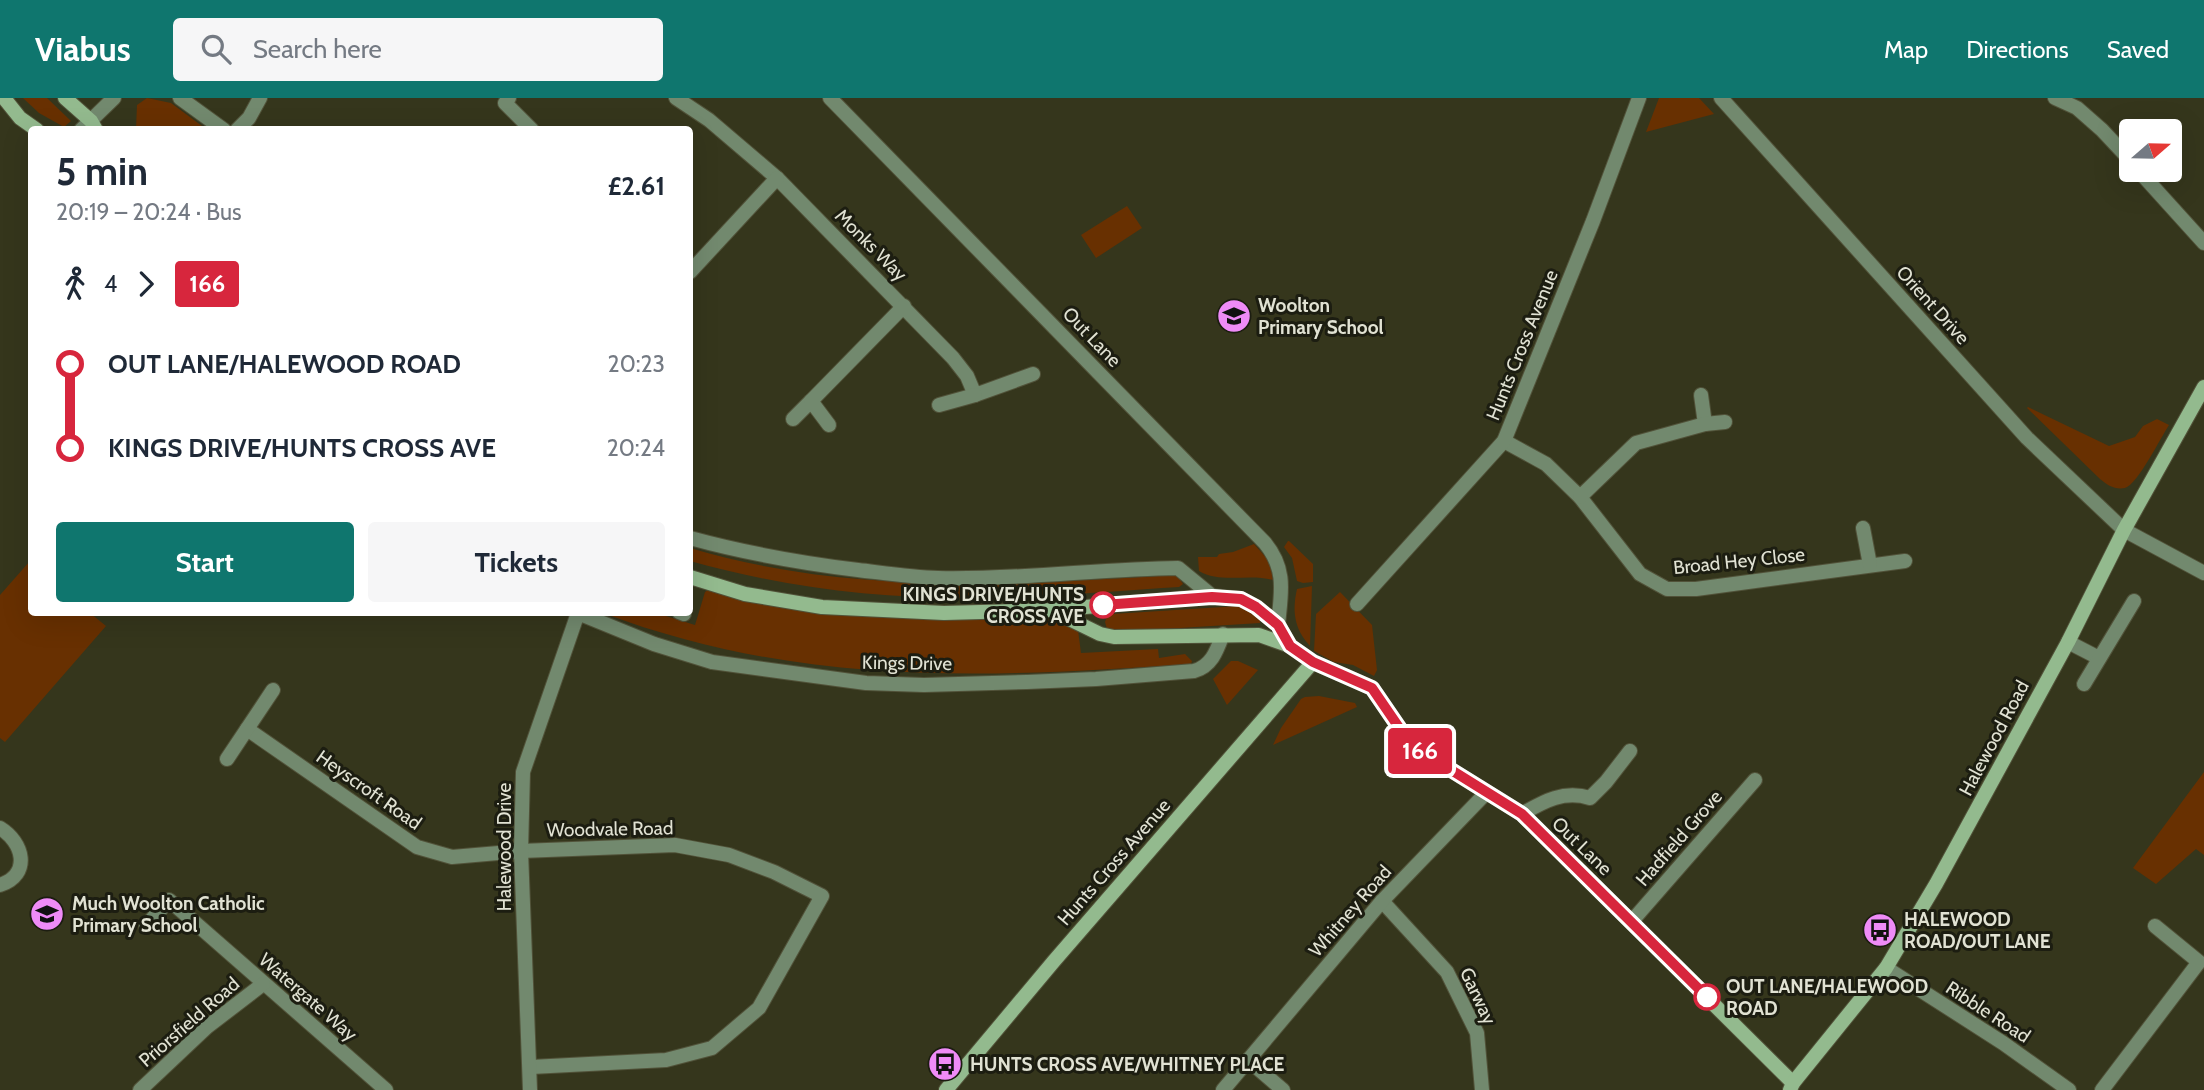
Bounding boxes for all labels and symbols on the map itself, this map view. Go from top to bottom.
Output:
north arrow [2119,119,2182,182]
street label: Monks Way [830,204,912,286]
street label: Orient Drive [1892,261,1975,349]
street label: Hunts Cross Avenue [1481,266,1563,424]
place label: Woolton Primary School [1258,294,1384,339]
school or university icon: Woolton Primary School [1215,297,1253,335]
street label: Out Lane [1058,302,1126,372]
street label: Broad Hey Close [1672,543,1806,579]
place label: KINGS DRIVE/HUNTS CROSS AVE [903,583,1084,628]
marker: KINGS DRIVE/HUNTS CROSS AVE [1090,592,1116,618]
street label: Kings Drive [862,651,952,675]
street label: Halewood Road [1954,676,2034,800]
line badge: 166 [1380,728,1460,774]
street label: Heyscroft Road [312,745,426,835]
street label: Halewood Drive [493,782,516,911]
street label: Hadfield Grove [1631,785,1727,891]
street label: Hunts Cross Avenue [1053,794,1175,930]
street label: Out Lane [1547,812,1617,880]
street label: Woodvale Road [546,816,674,842]
street label: Whitney Road [1304,860,1396,962]
place label: Much Woolton Catholic Primary School [72,892,265,937]
school or university icon: Much Woolton Catholic Primary School [28,895,66,933]
place label: HALEWOOD ROAD/OUT LANE [1904,908,2051,953]
bus stop icon: HALEWOOD ROAD/OUT LANE [1861,911,1899,949]
street label: Watergate Way [254,948,362,1046]
street label: Garway [1455,964,1501,1028]
street label: Priorsfield Road [134,972,244,1072]
place label: OUT LANE/HALEWOOD ROAD [1726,975,1928,1020]
street label: Ribble Road [1941,976,2035,1048]
marker: OUT LANE/HALEWOOD ROAD [1694,984,1720,1010]
bus stop icon: HUNTS CROSS AVE/WHITNEY PLACE [926,1045,964,1083]
place label: HUNTS CROSS AVE/WHITNEY PLACE [970,1053,1284,1076]

